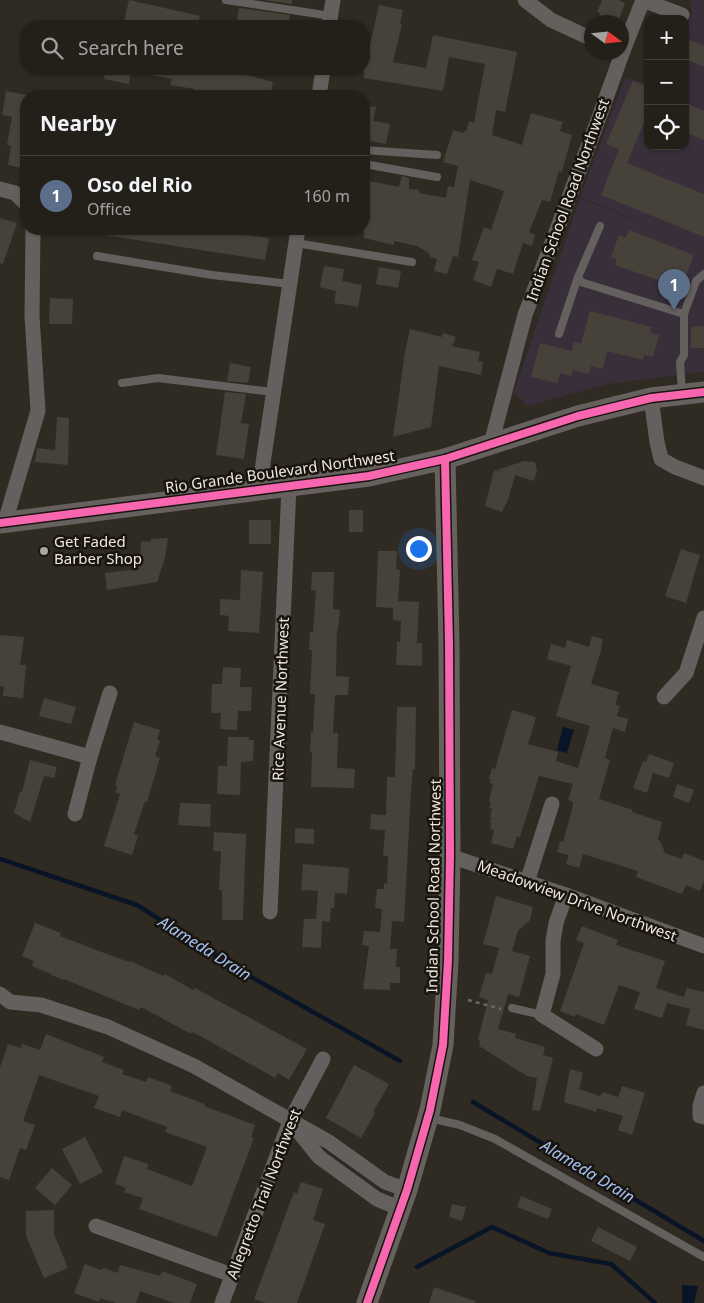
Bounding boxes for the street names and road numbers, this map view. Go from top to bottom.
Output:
street label: Indian School Road Northwest [521,95,613,304]
street label: Rio Grande Boulevard Northwest [164,445,397,497]
street label: Rice Avenue Northwest [267,616,293,781]
street label: Indian School Road Northwest [421,778,445,993]
street label: Meadowview Drive Northwest [475,855,680,946]
street label: Allegretto Trail Northwest [221,1105,305,1282]

